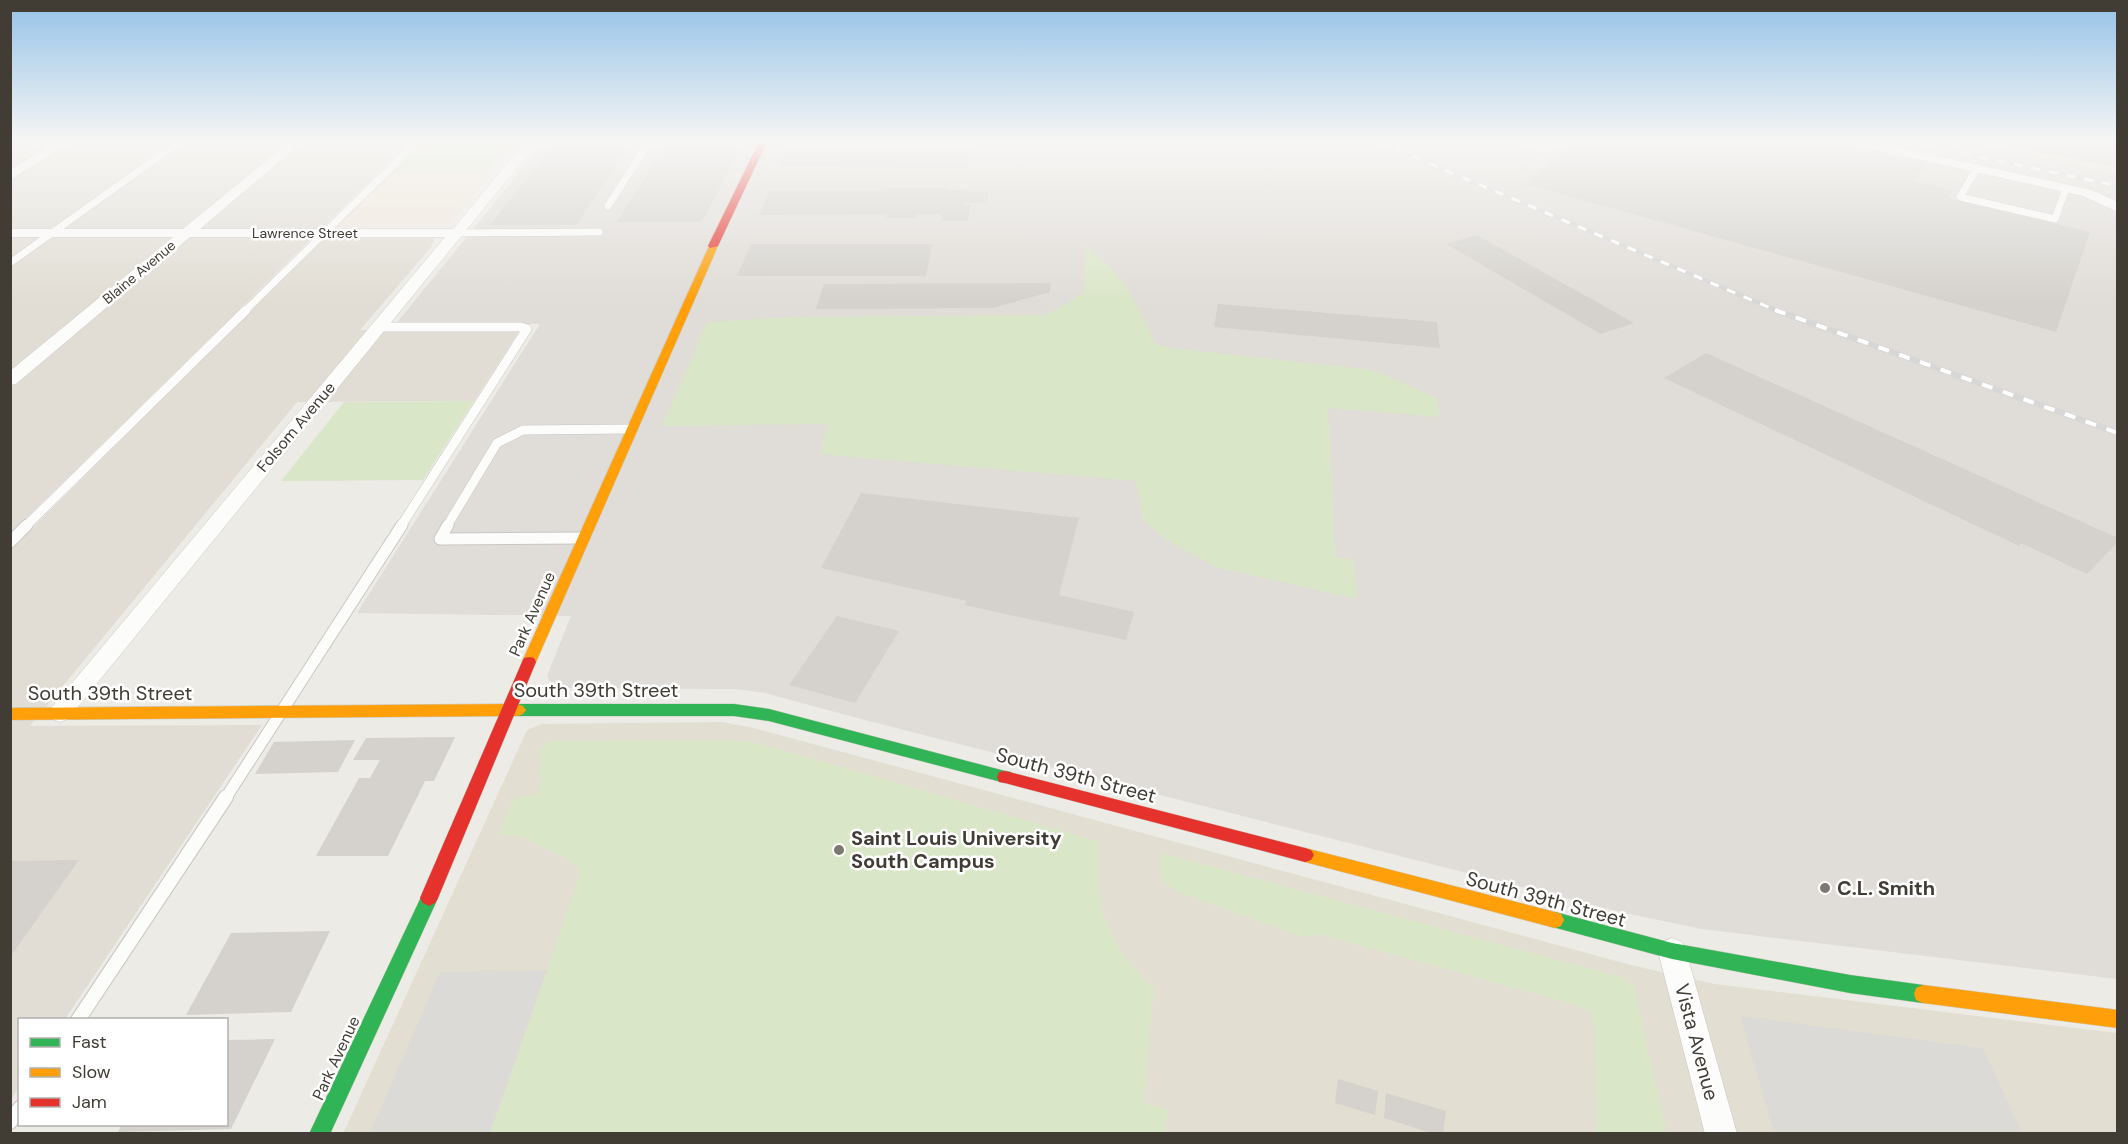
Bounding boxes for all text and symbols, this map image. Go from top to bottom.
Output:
street label: Lawrence Street [252,224,358,242]
street label: Blaine Avenue [99,236,179,308]
street label: Folsom Avenue [252,377,340,477]
street label: Park Avenue [504,569,560,659]
street label: South 39th Street [514,677,679,703]
street label: South 39th Street [28,680,193,706]
street label: South 39th Street [993,741,1159,809]
place label: Saint Louis University South Campus [851,825,1061,874]
marker: Saint Louis University South Campus [832,843,846,857]
street label: South 39th Street [1463,865,1629,933]
place label: C.L. Smith [1837,875,1935,901]
marker: C.L. Smith [1818,881,1832,895]
street label: Vista Avenue [1669,981,1725,1103]
street label: Park Avenue [307,1013,365,1103]
legend [18,1018,228,1126]
text: Fast [72,1030,107,1054]
text: Slow [72,1060,111,1084]
text: Jam [72,1090,107,1114]

